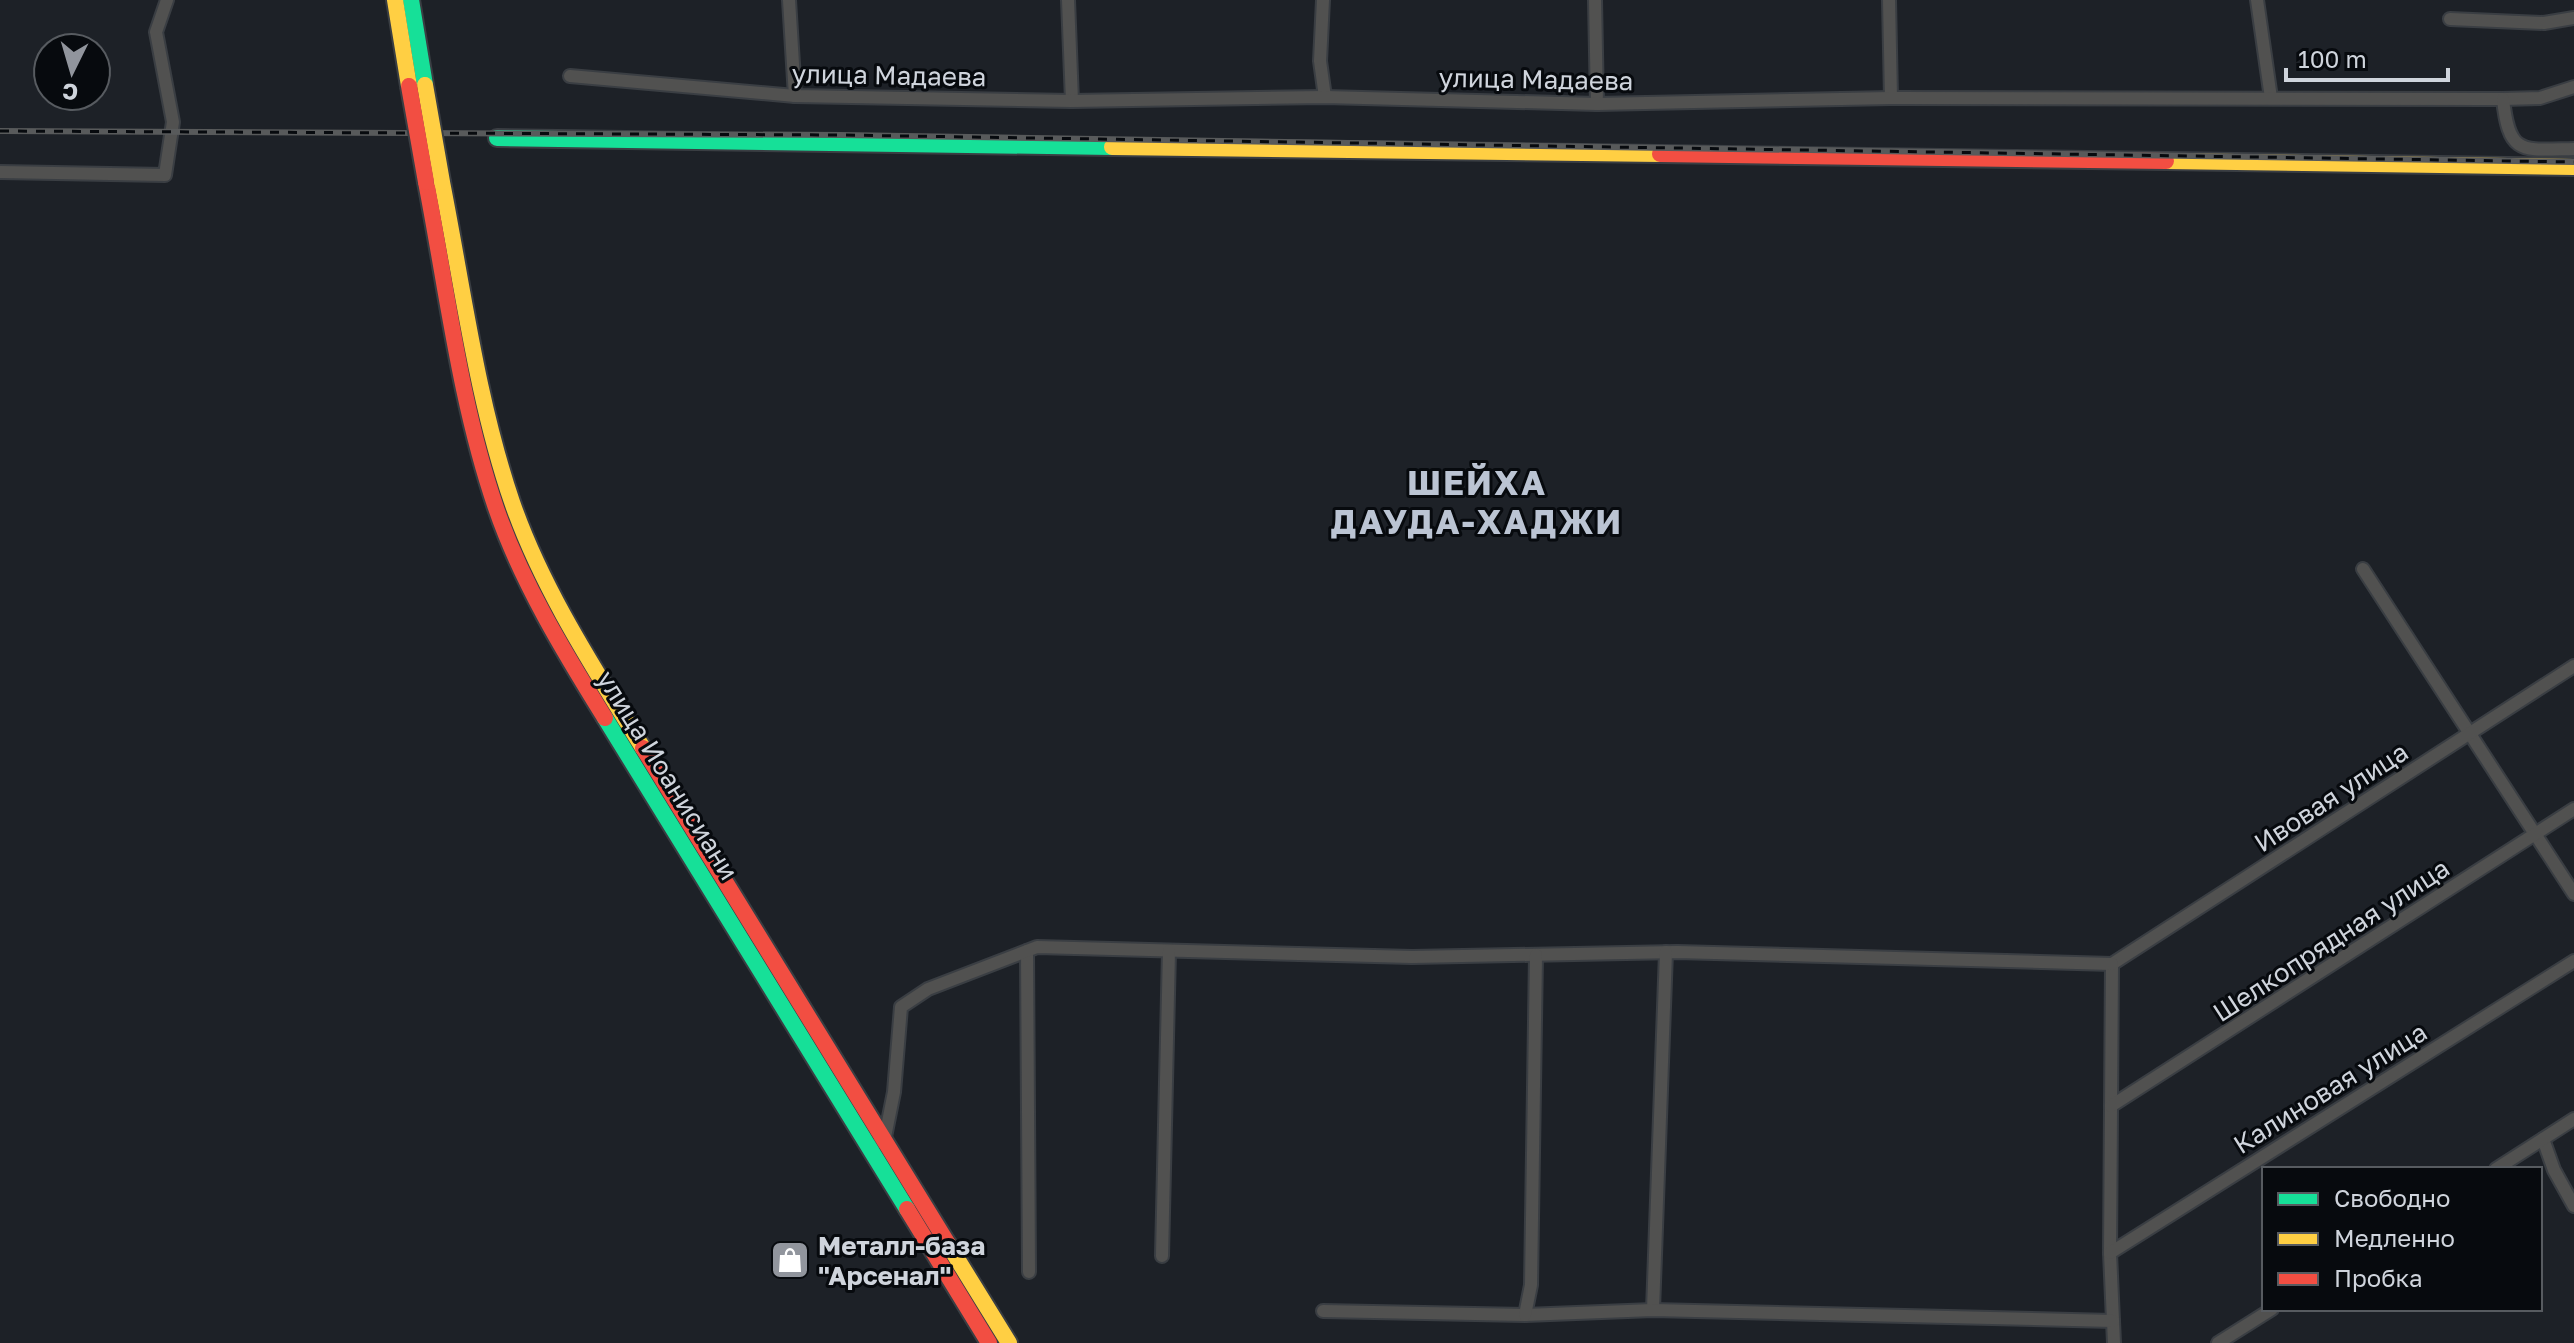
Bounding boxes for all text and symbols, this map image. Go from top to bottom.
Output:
north arrow [32,32,112,112]
scale bar [2286,32,2448,82]
text: 100 m [2298,44,2367,73]
street label: улица Мадаева [791,58,987,92]
street label: улица Мадаева [1438,62,1634,96]
text: С [61,78,79,107]
district label: ШЕЙХА ДАУДА-ХАДЖИ [1331,462,1623,541]
street label: улица Иоанисиани [591,665,745,885]
street label: Ивовая улица [2248,736,2414,858]
street label: Шелкопрядная улица [2207,852,2455,1028]
street label: Калиновая улица [2228,1016,2432,1160]
legend [2262,1167,2542,1311]
text: Свободно [2334,1183,2450,1212]
text: Медленно [2334,1223,2455,1252]
place label: Металл-база "Арсенал" [818,1230,985,1291]
shop icon: Металл-база "Арсенал" [769,1239,811,1281]
text: Пробка [2334,1263,2423,1292]

